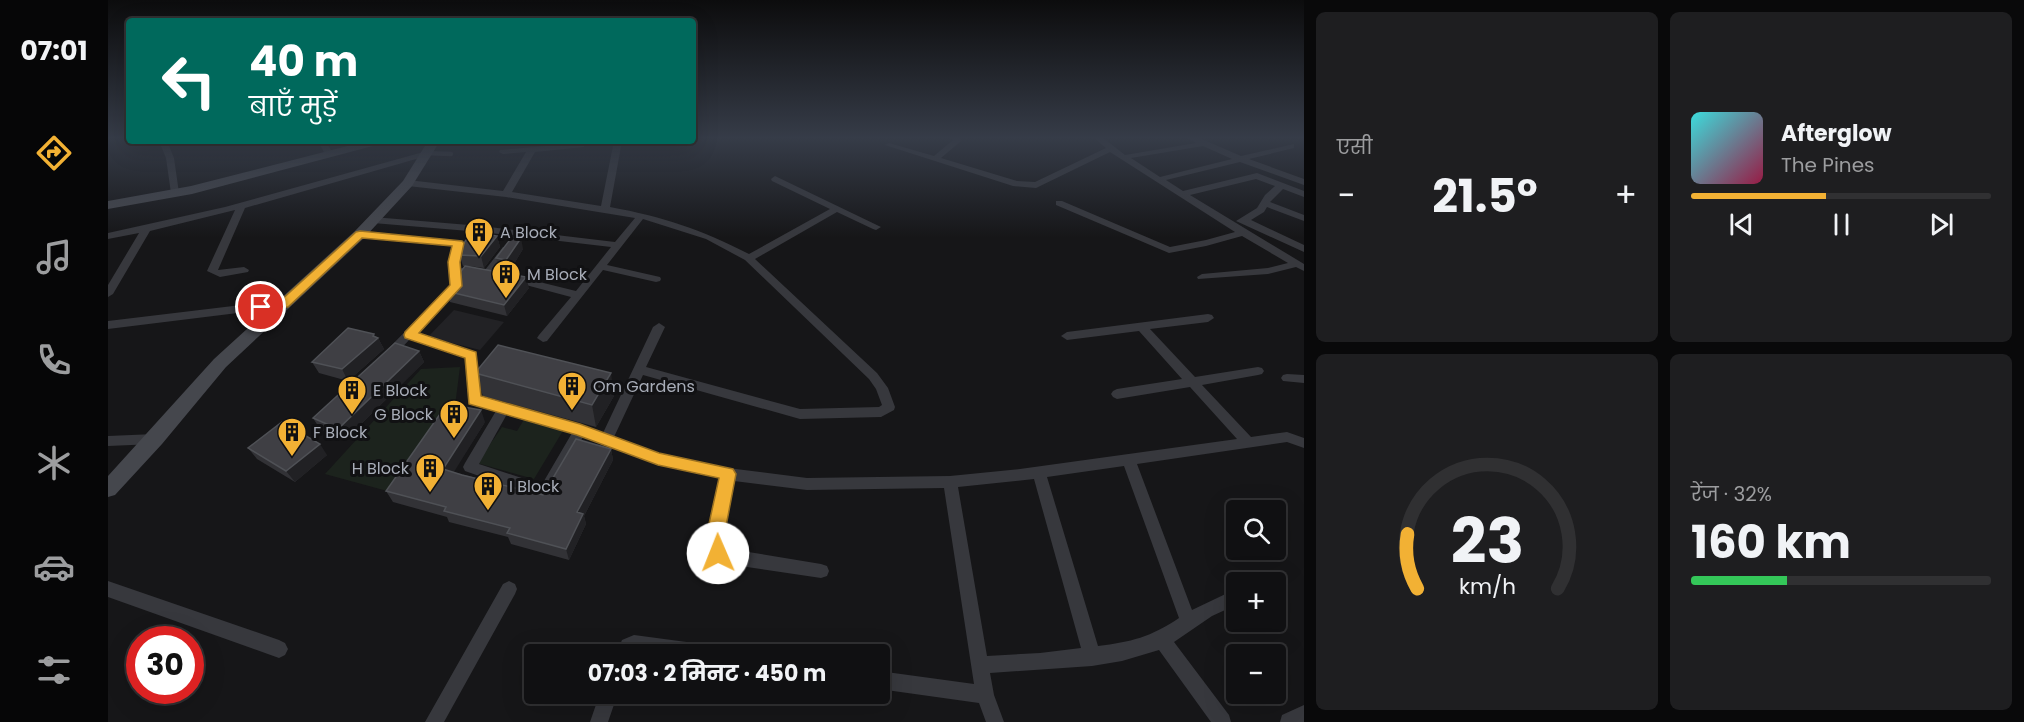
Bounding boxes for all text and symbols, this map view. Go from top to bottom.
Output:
text: 07:01 [20,32,88,69]
text: 40 m [249,32,358,91]
icon: left [150,42,228,120]
text: बाएँ मुड़ें [249,88,337,125]
text: Afterglow [1781,118,1892,149]
icon: directions [33,132,75,174]
text: एसी [1337,133,1372,161]
text: The Pines [1781,151,1875,179]
text: 21.5° [1432,165,1538,228]
text: − [1337,172,1355,219]
text: + [1614,172,1637,219]
icon: previous [1725,208,1758,241]
icon: pause [1825,208,1858,241]
icon: next [1925,208,1958,241]
building icon: A Block [463,216,495,258]
place label: A Block [500,221,558,244]
icon: music [33,236,75,278]
building icon: M Block [490,258,522,300]
place label: M Block [527,263,588,286]
pin [235,281,286,332]
icon: arrive [244,290,277,323]
icon: phone [33,339,75,381]
building icon: Om Gardens [556,370,588,412]
building icon: E Block [336,374,368,416]
place label: Om Gardens [593,375,695,398]
place label: E Block [373,379,428,402]
building icon: G Block [438,398,470,440]
place label: G Block [374,403,434,426]
building icon: F Block [276,416,308,458]
place label: F Block [313,421,368,444]
icon: climate [33,442,75,484]
building icon: H Block [414,452,446,494]
place label: H Block [352,457,410,480]
building icon: I Block [472,470,504,512]
place label: I Block [509,475,560,498]
text: रेंज · 32% [1691,480,1772,508]
text: 23 [1450,497,1524,585]
map controls [1226,500,1286,704]
button: search [1226,500,1286,560]
text: 160 km [1691,511,1851,574]
position arrow [686,521,750,585]
icon: car [33,546,75,588]
text: km/h [1458,571,1516,602]
button: + [1226,572,1286,632]
speed limit sign: 30 [126,626,204,704]
button: − [1226,644,1286,704]
icon: filters [33,649,75,691]
text: 07:03 · 2 मिनट · 450 m [588,658,826,689]

